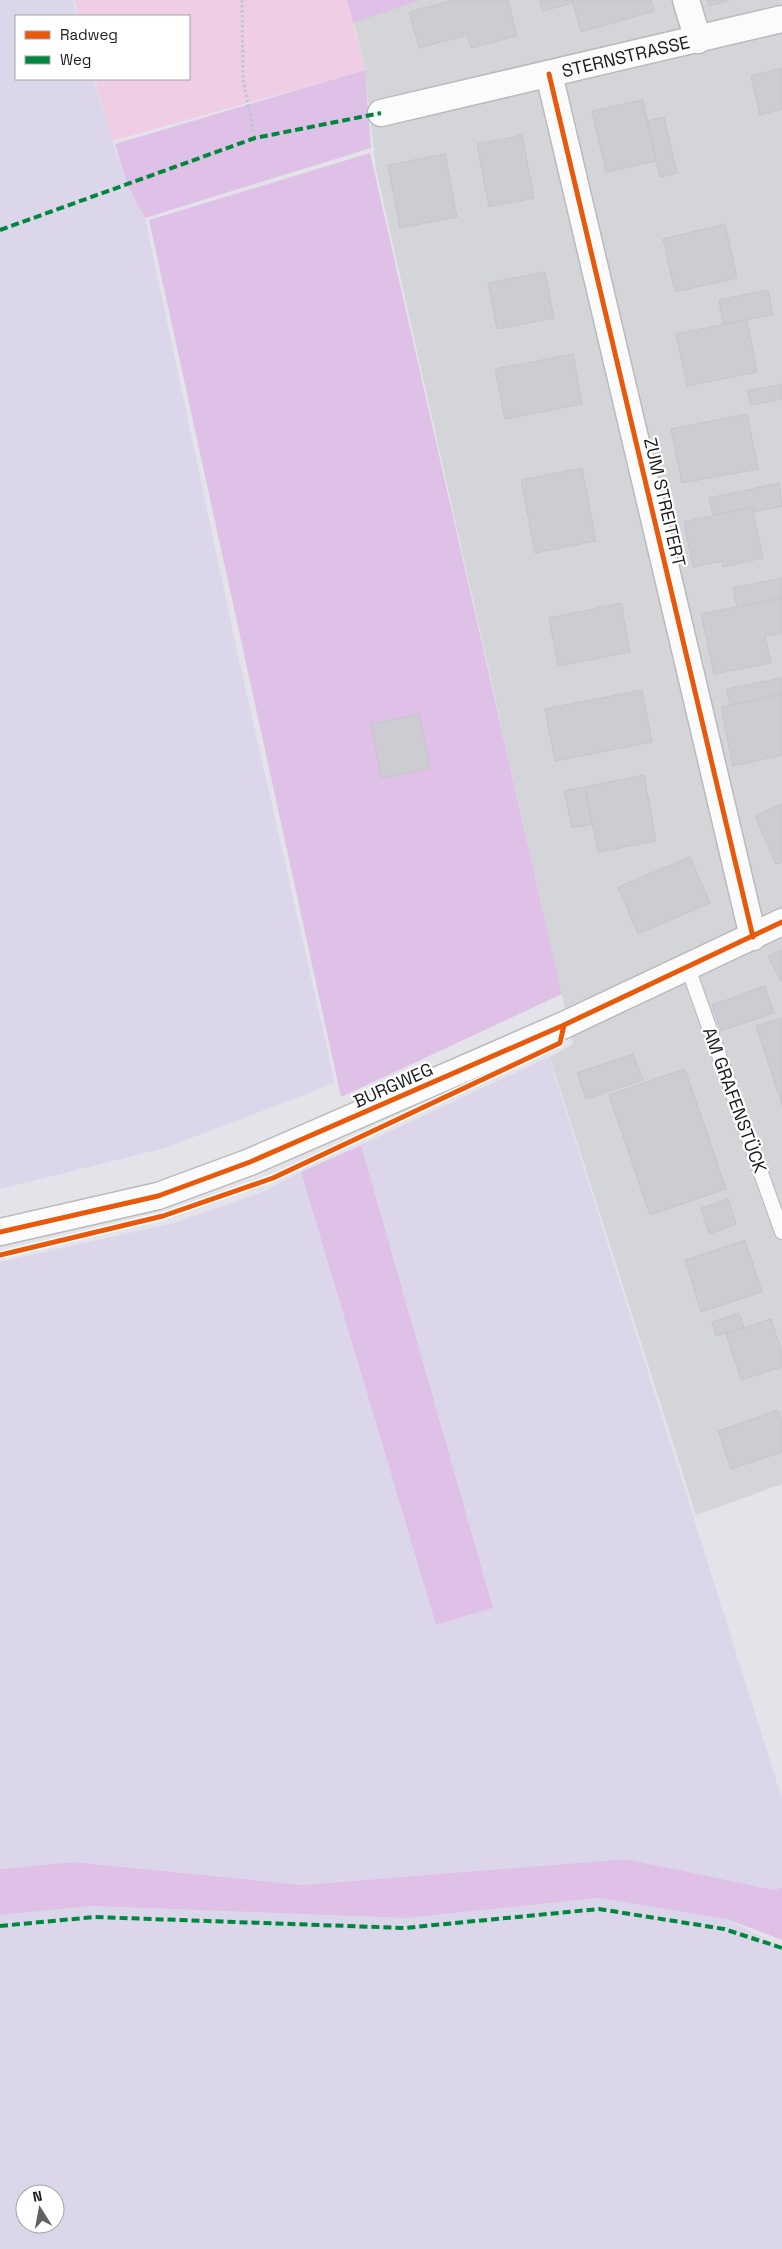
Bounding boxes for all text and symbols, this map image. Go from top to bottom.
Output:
legend [15,15,190,80]
text: Radweg [60,25,118,44]
street label: STERNSTRASSE [559,30,692,82]
text: Weg [60,50,91,69]
street label: ZUM STREITERT [639,435,691,569]
street label: AM GRAFENSTÜCK [698,1024,772,1176]
street label: BURGWEG [350,1057,436,1113]
north arrow [15,2184,65,2234]
text: N [31,2187,44,2206]

